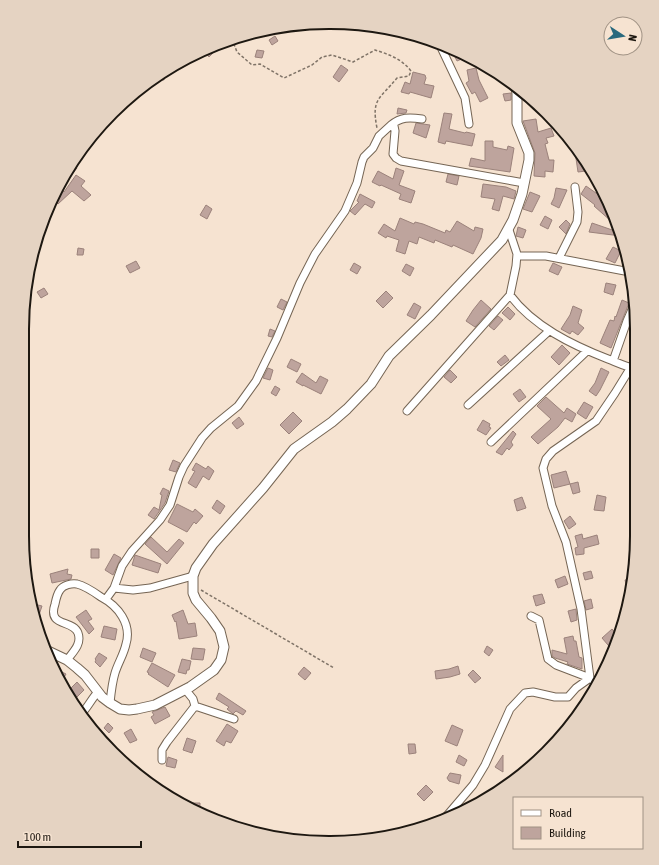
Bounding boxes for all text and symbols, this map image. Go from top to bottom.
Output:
north arrow [603,16,643,56]
text: N [626,34,639,43]
legend [513,797,643,849]
text: Road [549,806,572,820]
scale bar [18,823,141,849]
text: Building [549,826,587,840]
text: 100 m [24,830,51,844]

